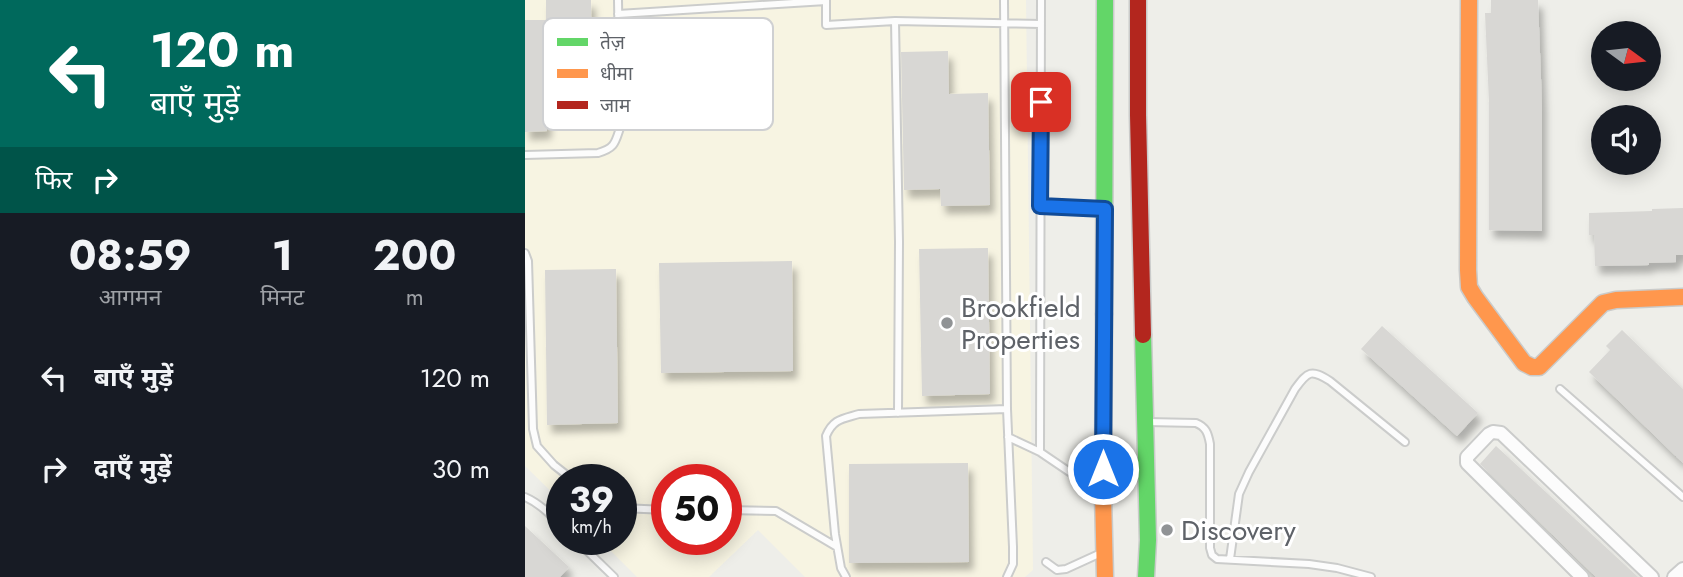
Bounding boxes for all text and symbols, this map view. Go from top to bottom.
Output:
text: 120 m [150,15,294,85]
legend [543,18,773,130]
north arrow [1591,21,1661,91]
map controls [1591,21,1661,175]
icon: left [35,28,126,119]
text: तेज़ [600,29,626,56]
text: धीमा [600,60,634,87]
pin [1011,72,1071,132]
text: बाएँ मुड़ें [150,80,240,126]
icon: arrive [1022,83,1060,121]
text: जाम [600,92,631,119]
button: sound [1591,105,1661,175]
text: फिर [35,161,72,199]
icon: right [86,161,124,199]
text: 08:59 [69,225,192,286]
text: 1 [272,225,293,286]
text: 200 [373,225,456,286]
text: आगमन [99,280,162,314]
text: मिनट [260,280,304,314]
text: m [406,280,424,314]
place label: Brookfield Properties [961,287,1081,360]
marker: Brookfield Properties [939,315,955,331]
text: बाएँ मुड़ें [94,358,173,396]
icon: left [35,359,73,397]
text: 120 m [420,359,490,397]
position arrow [1066,432,1140,506]
text: दाएँ मुड़ें [94,449,172,487]
icon: right [35,450,73,488]
text: 30 m [432,450,490,488]
speed limit sign: 50 [651,464,742,555]
text: 39 [569,475,614,525]
place label: Discovery [1181,510,1297,551]
text: km/h [571,514,612,540]
marker: Discovery [1159,522,1175,538]

